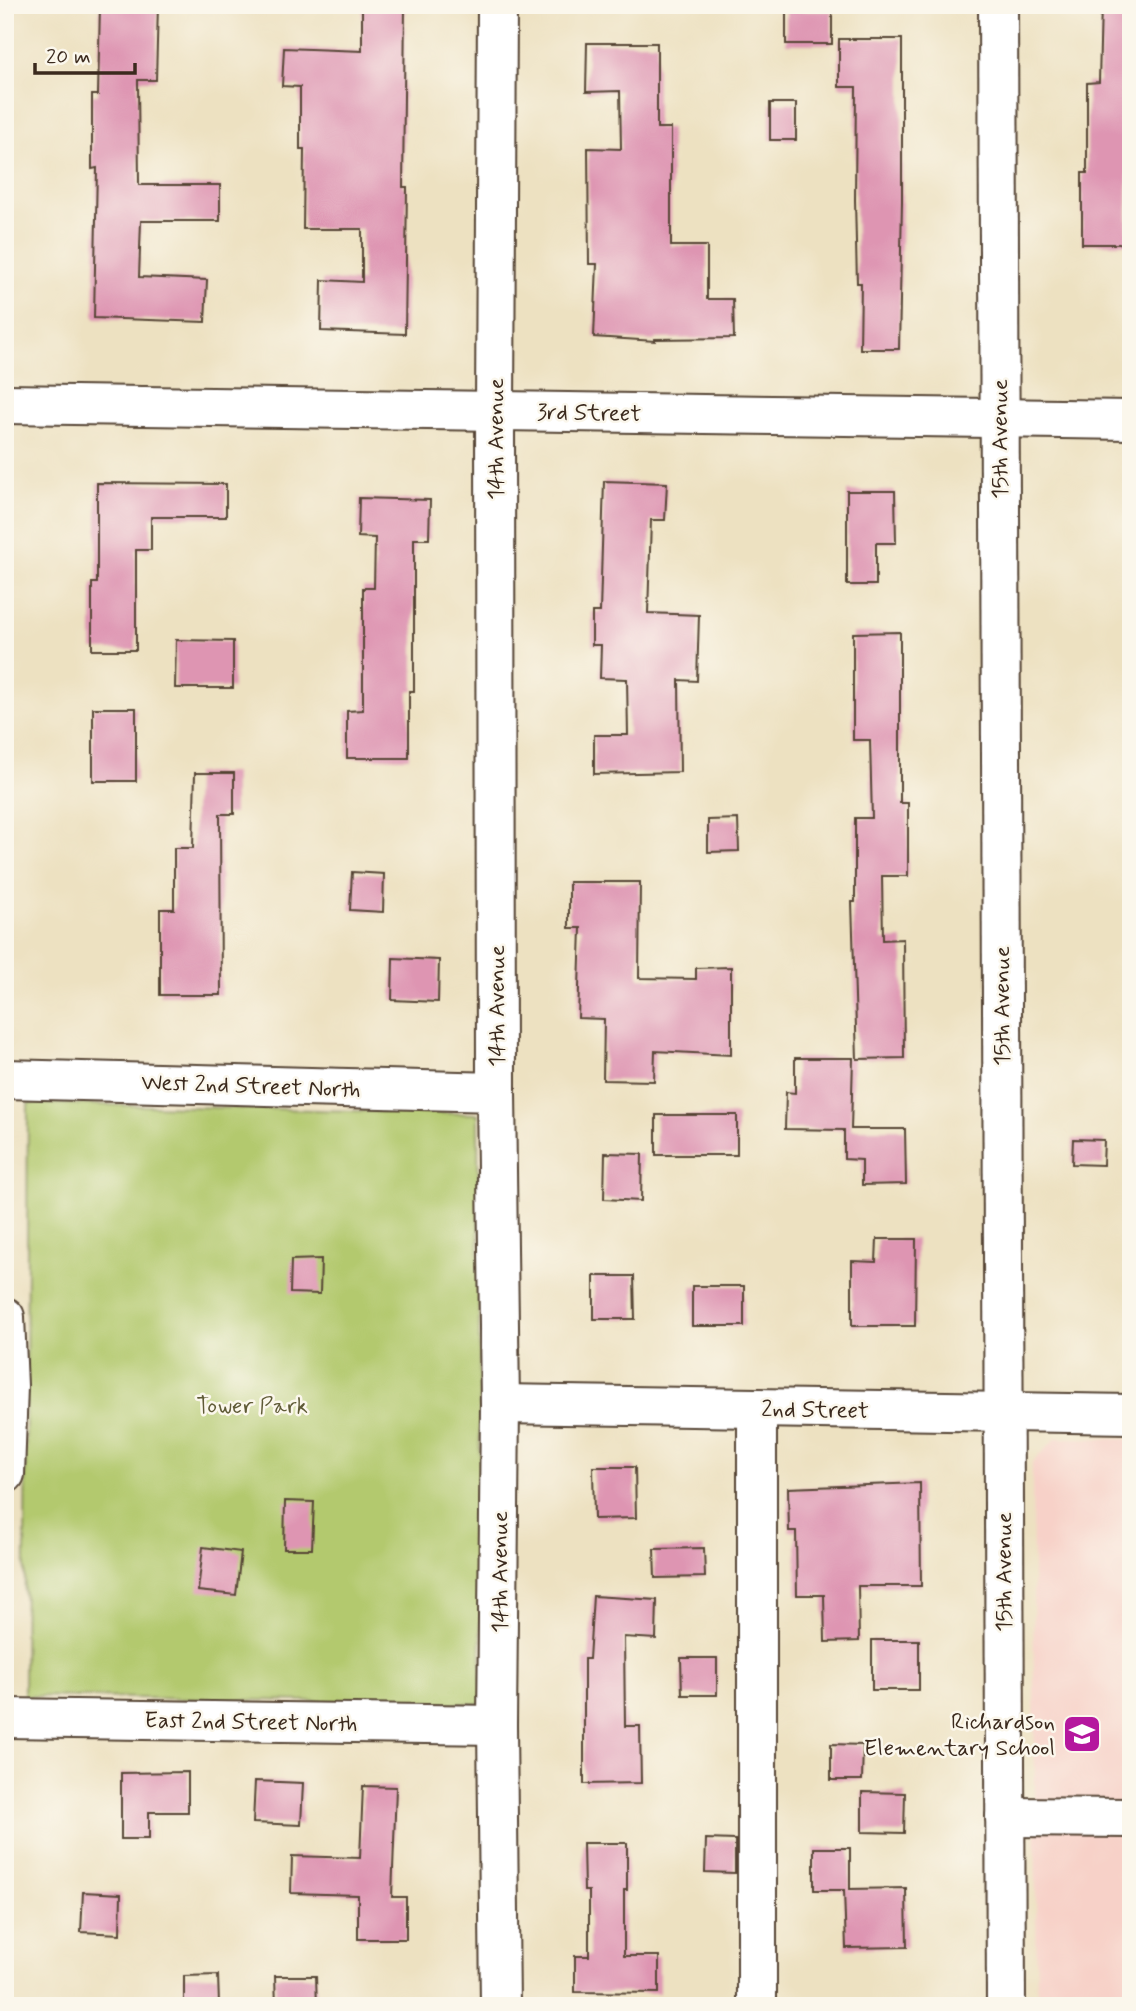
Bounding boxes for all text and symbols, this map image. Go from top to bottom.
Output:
scale bar [35,32,135,76]
text: 20 m [46,43,91,71]
street label: 14th Avenue [482,378,512,500]
street label: 15th Avenue [986,379,1016,499]
street label: 3rd Street [536,398,642,430]
street label: 14th Avenue [483,945,513,1067]
street label: 15th Avenue [988,946,1018,1066]
street label: West 2nd Street North [141,1068,361,1106]
park label: Tower Park [196,1392,308,1422]
street label: 2nd Street [761,1395,869,1427]
street label: 14th Avenue [486,1511,516,1633]
street label: 15th Avenue [990,1512,1020,1632]
street label: East 2nd Street North [144,1706,358,1740]
place label: Richardson Elementary School [864,1708,1055,1764]
school or university icon: Richardson Elementary School [1061,1713,1103,1755]

